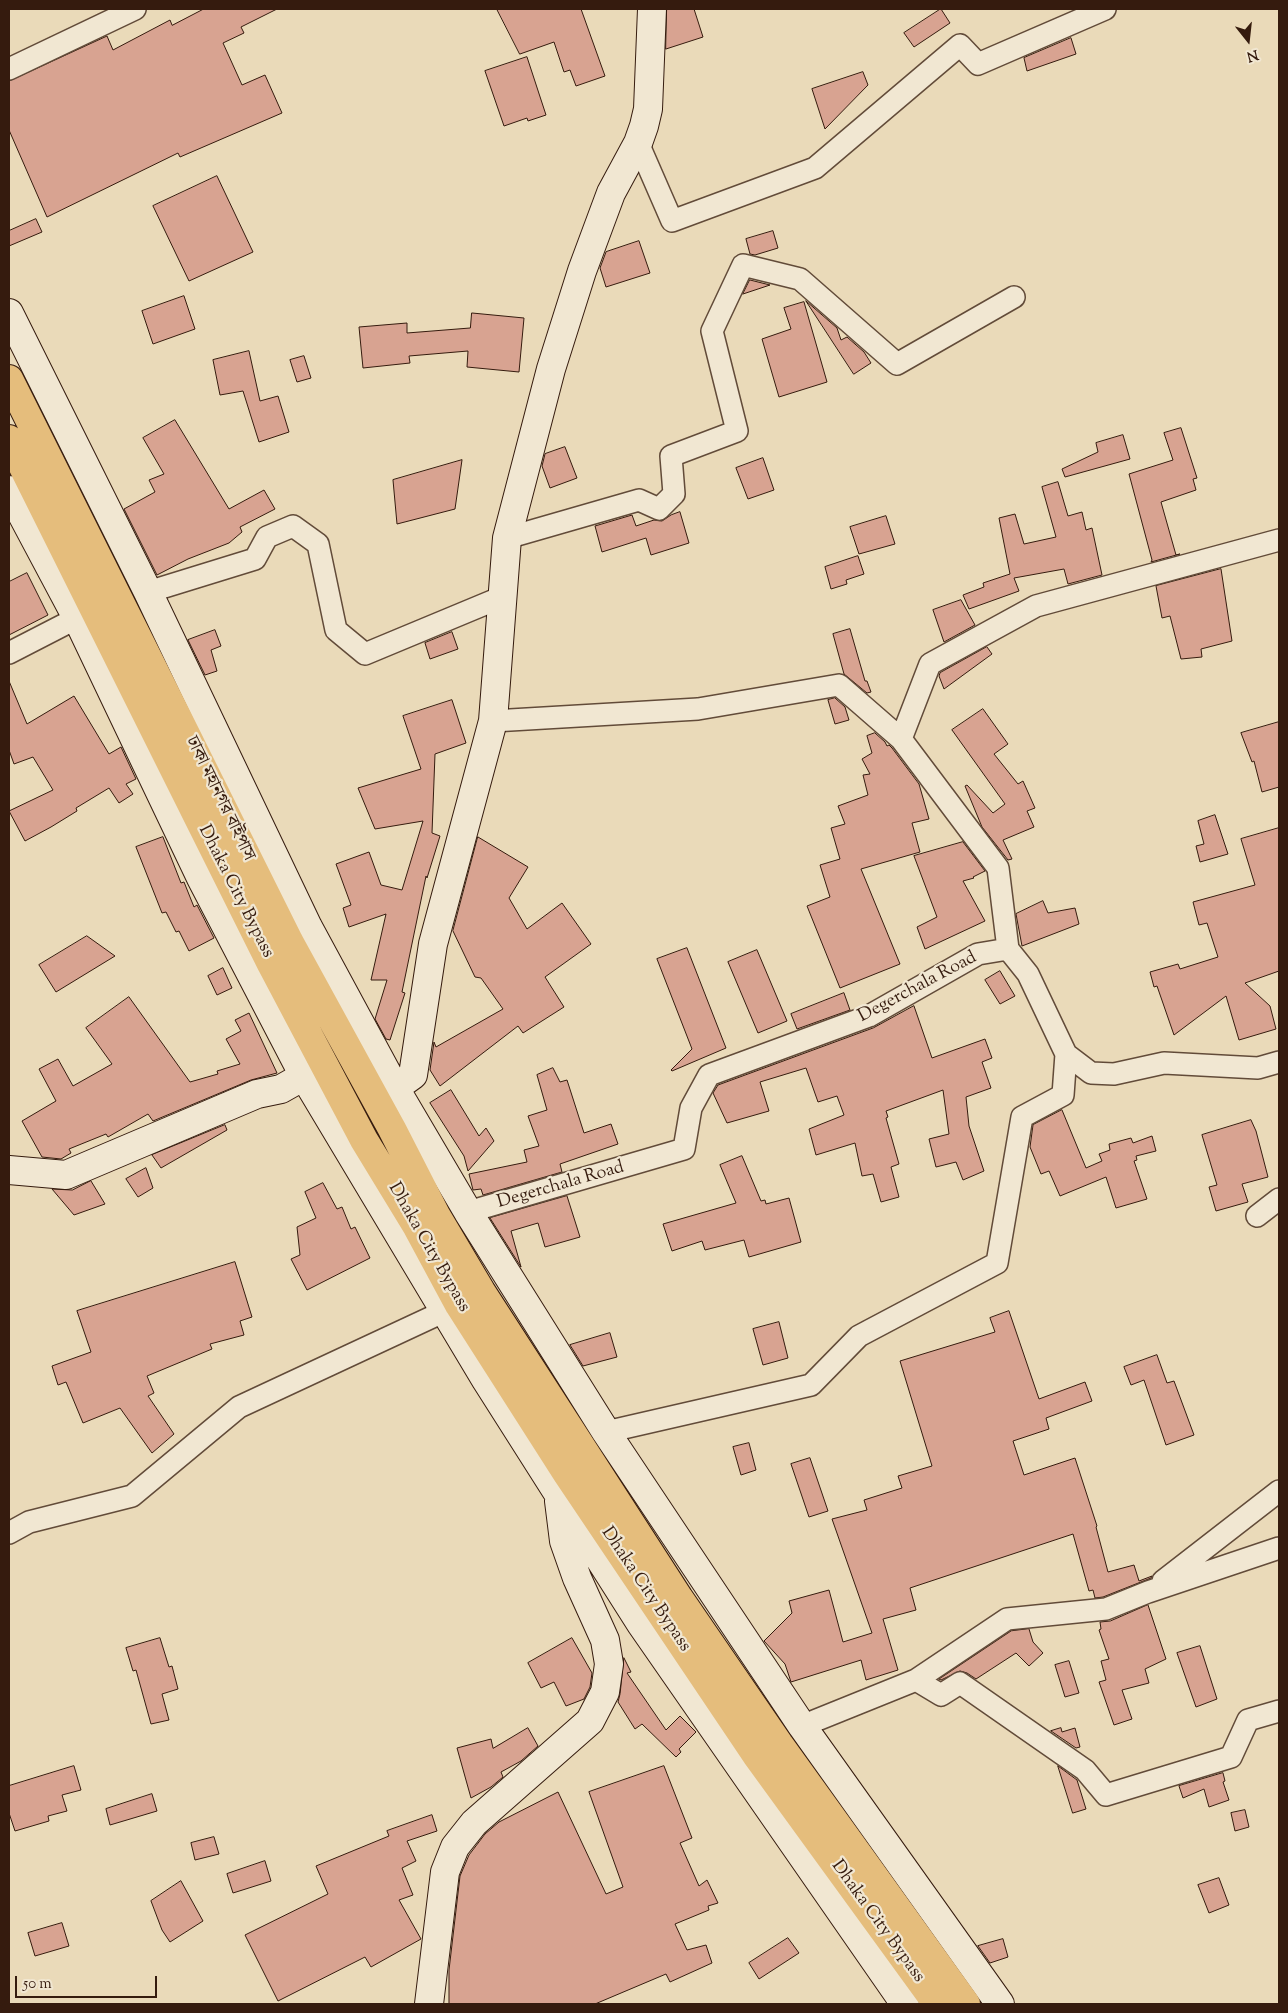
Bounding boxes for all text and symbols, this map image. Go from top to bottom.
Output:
north arrow [1223,15,1273,65]
text: N [1244,43,1260,66]
street label: ঢাকা মহানগর বাইপাস [180,733,258,865]
street label: Dhaka City Bypass [192,822,278,962]
street label: Degerchala Road [855,948,981,1028]
street label: Degerchala Road [495,1158,627,1214]
street label: Dhaka City Bypass [382,1179,474,1317]
street label: Dhaka City Bypass [595,1523,695,1657]
street label: Dhaka City Bypass [825,1857,929,1987]
scale bar [18,1966,160,1998]
text: 50 m [23,1974,52,1995]

